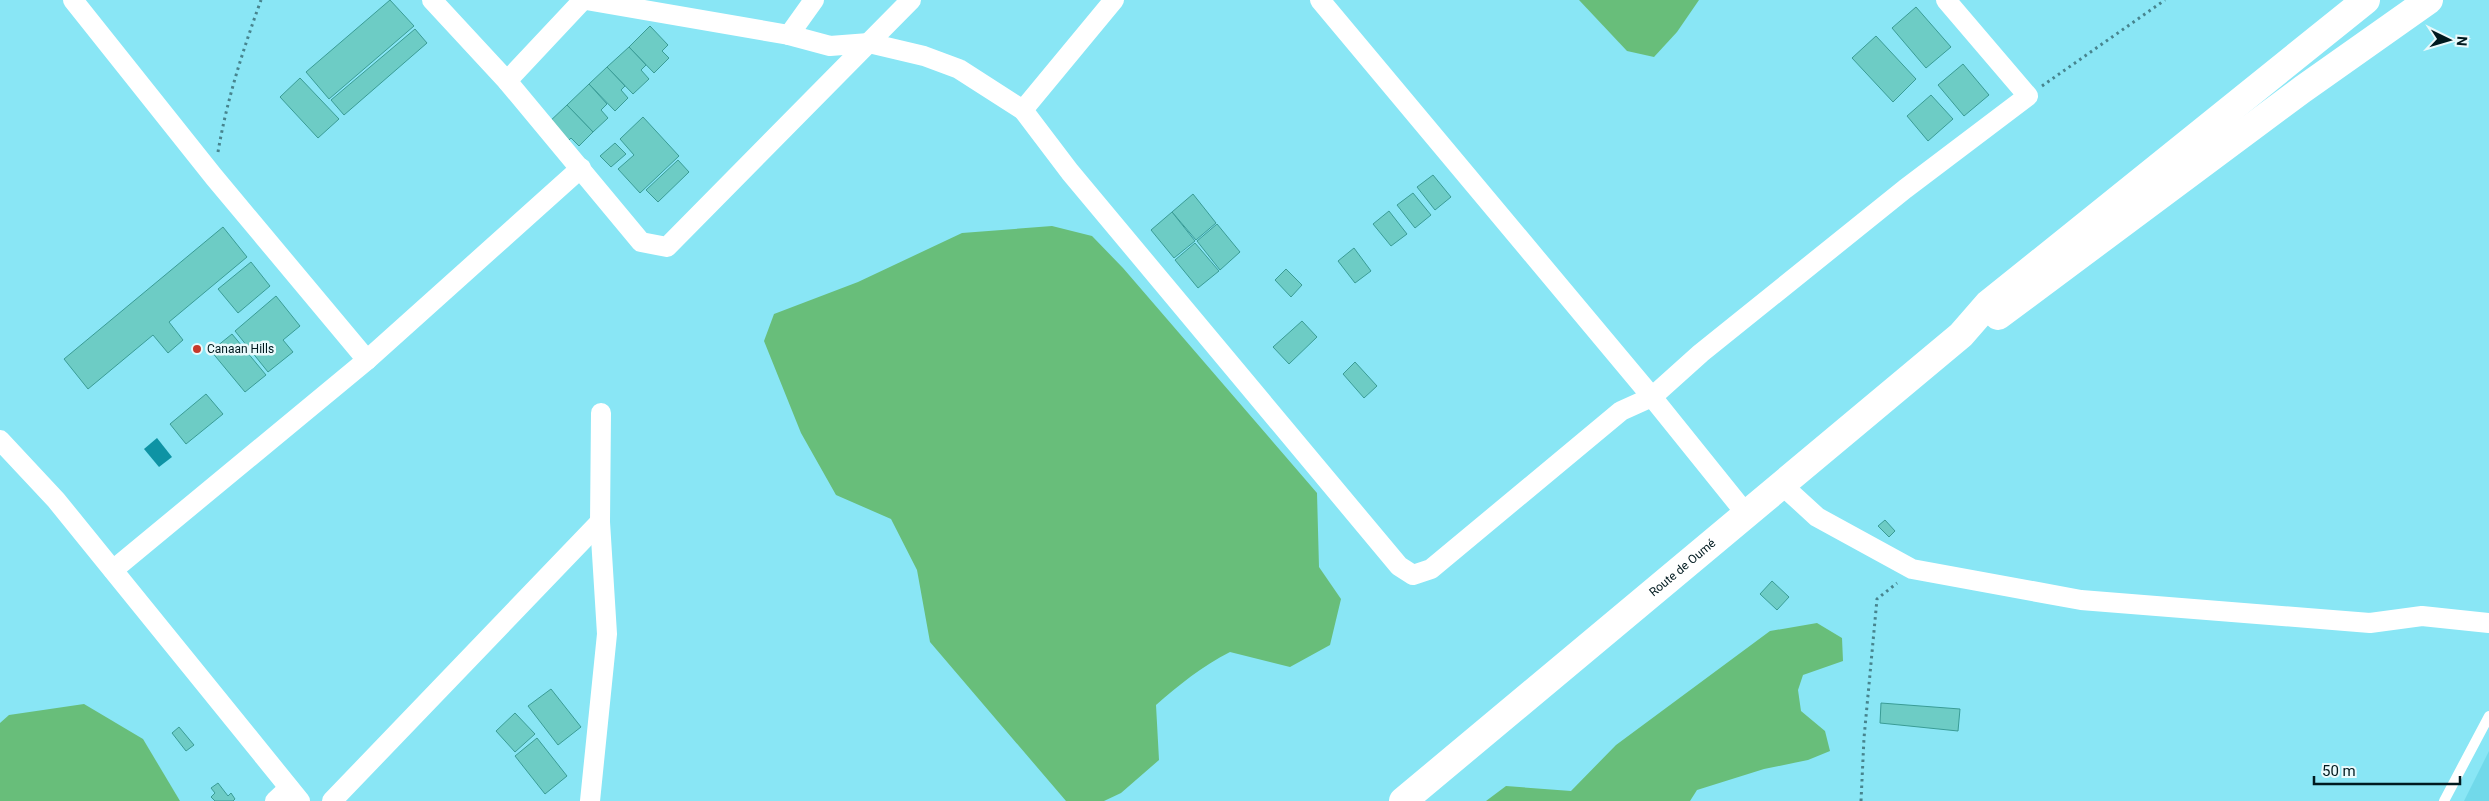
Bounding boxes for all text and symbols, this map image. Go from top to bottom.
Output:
north arrow [2424,15,2474,65]
text: N [2454,36,2470,47]
place label: Canaan Hills [207,342,274,356]
marker: Canaan Hills [191,343,203,355]
street label: Route de Oumé [1646,536,1718,599]
scale bar [2314,754,2460,786]
text: 50 m [2322,762,2356,780]

